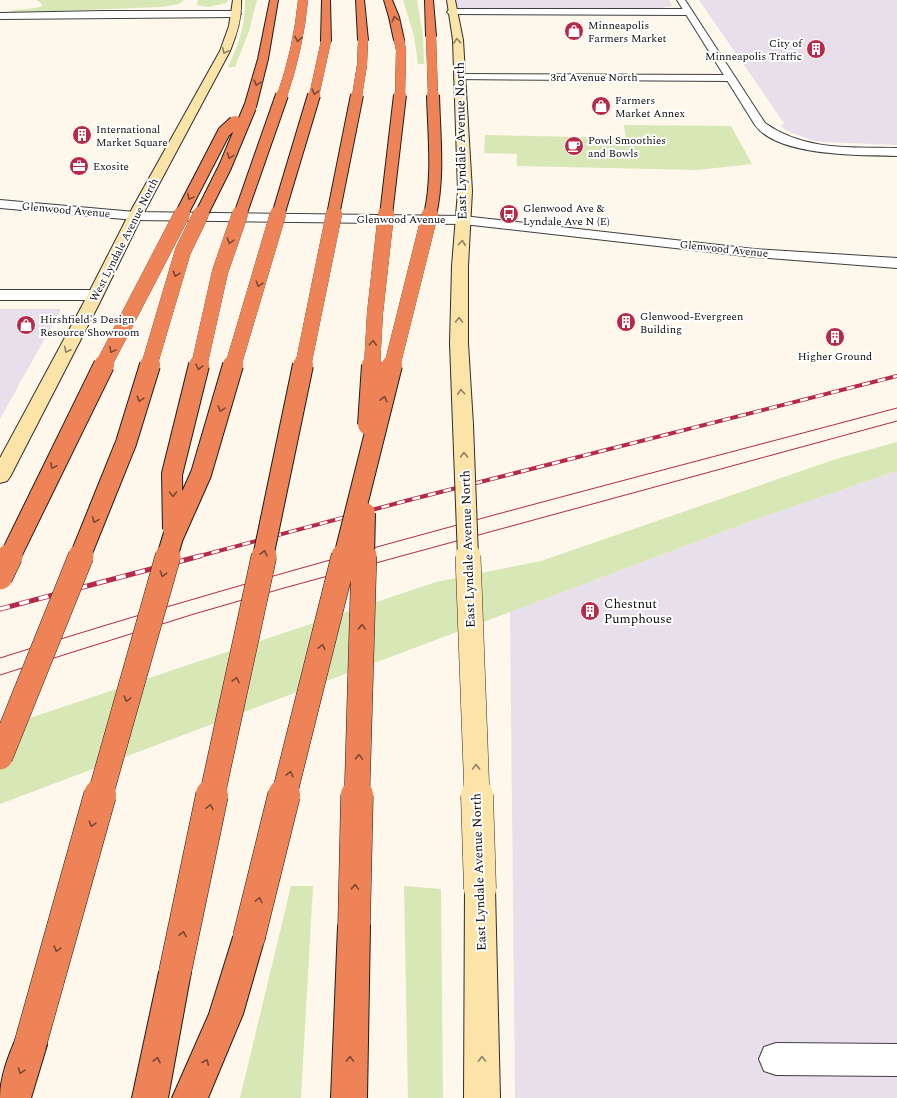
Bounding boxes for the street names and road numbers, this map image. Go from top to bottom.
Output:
street label: East Lyndale Avenue North [450,61,472,220]
street label: 3rd Avenue North [550,69,638,86]
street label: West Lyndale Avenue North [85,175,163,305]
street label: Glenwood Avenue [21,198,111,222]
street label: Glenwood Avenue [357,211,445,228]
street label: Glenwood Avenue [679,236,769,262]
street label: East Lyndale Avenue North [455,469,481,628]
street label: East Lyndale Avenue North [466,792,492,951]

